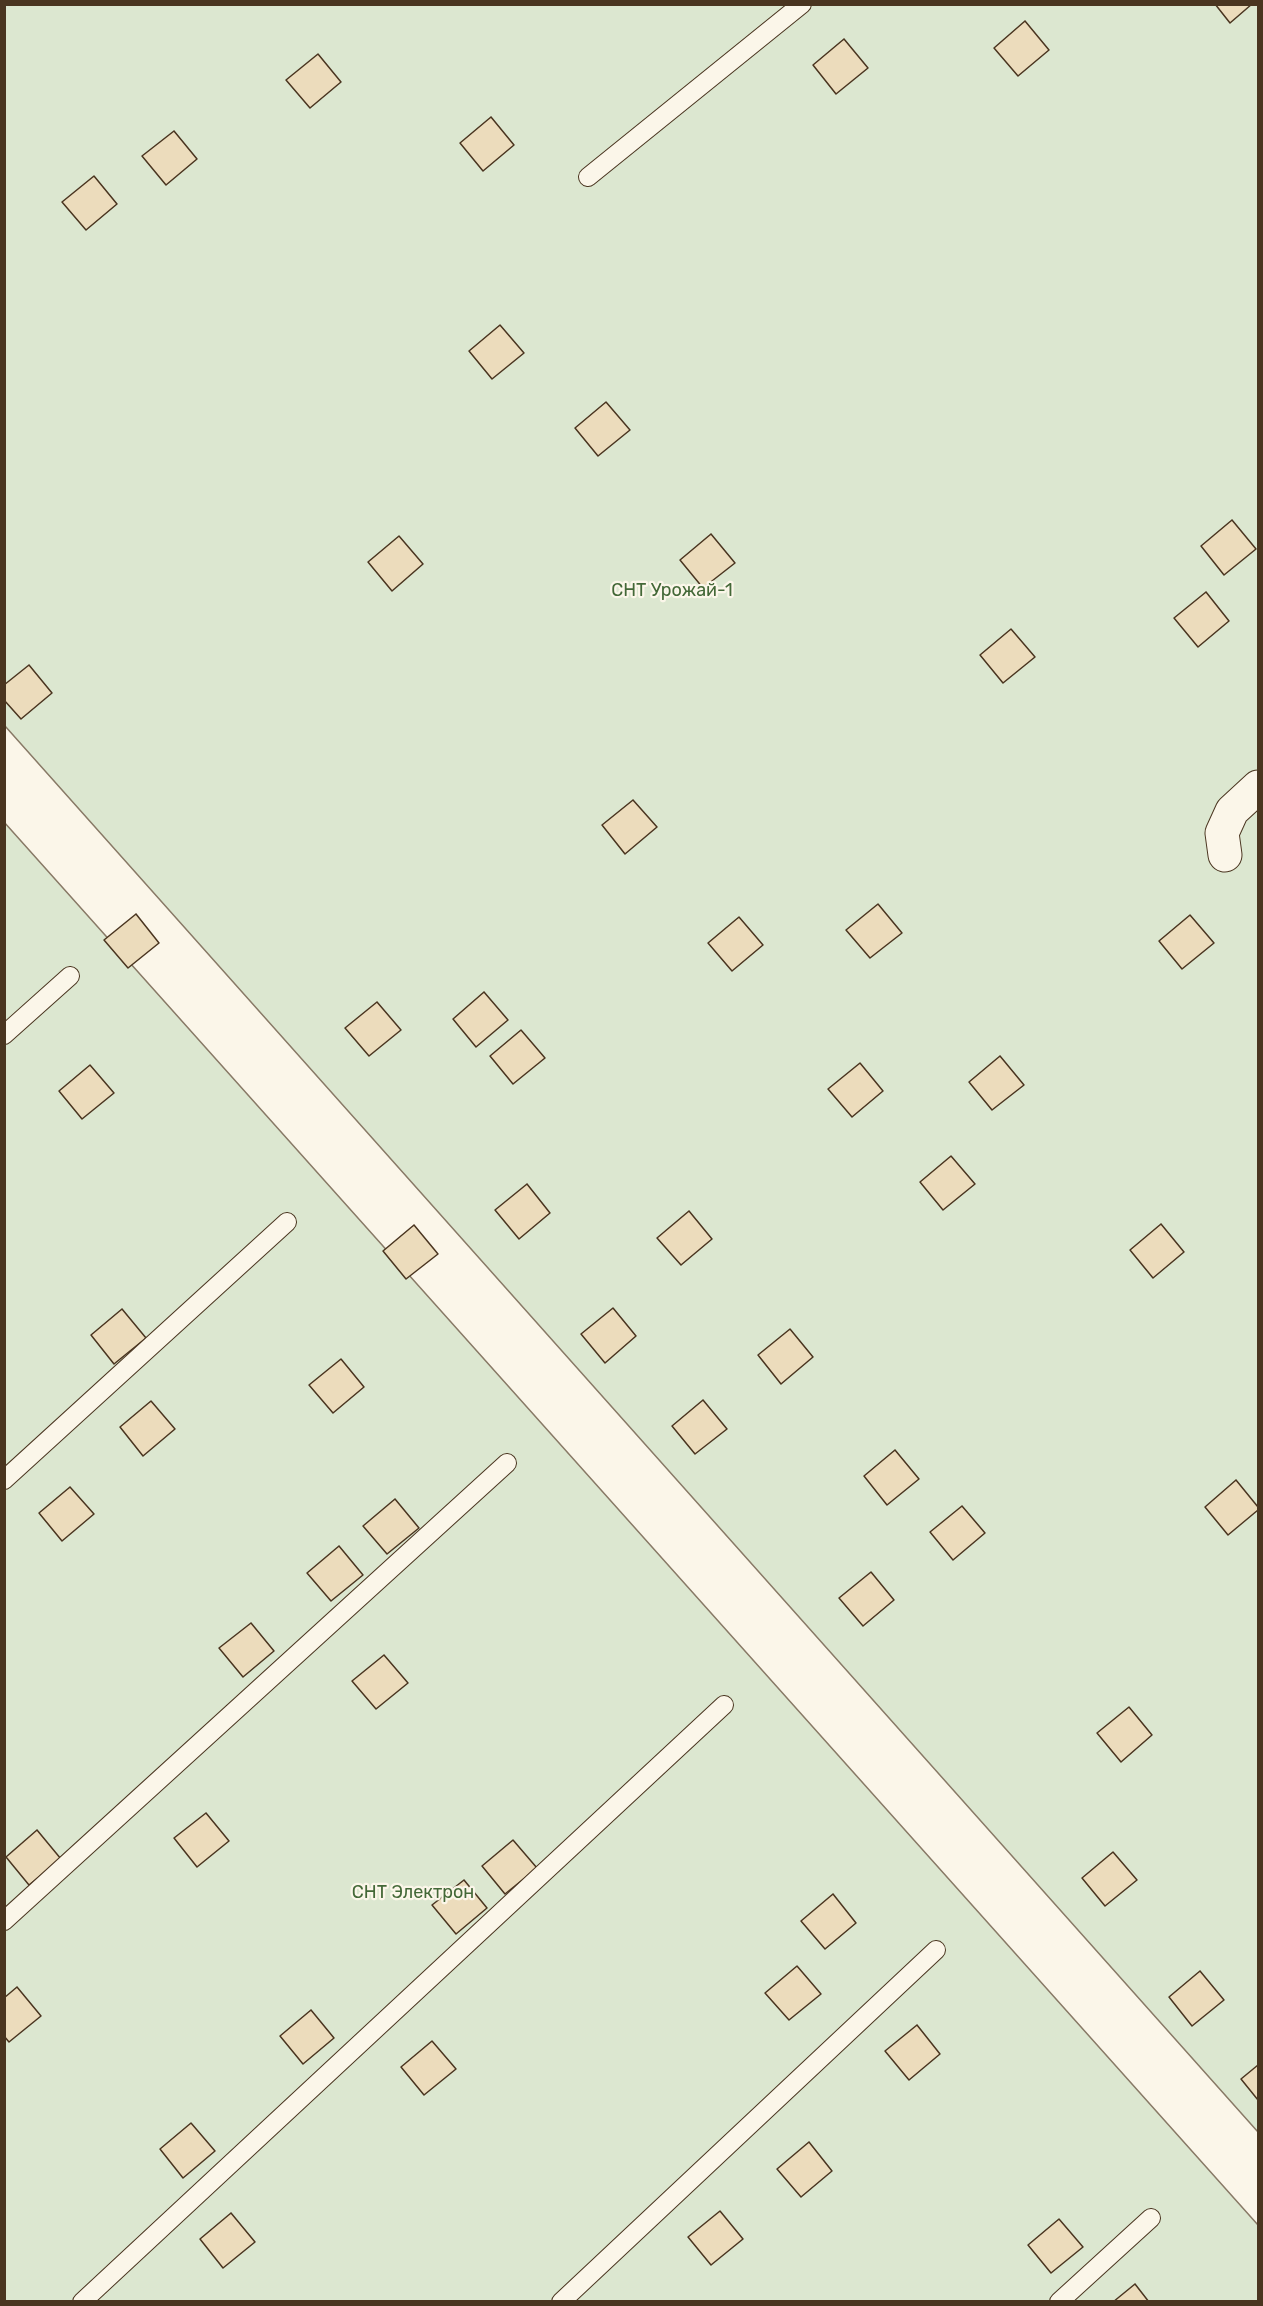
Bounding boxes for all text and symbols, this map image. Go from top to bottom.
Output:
park label: СНТ Урожай-1 [611,580,733,602]
park label: СНТ Электрон [352,1882,474,1904]

